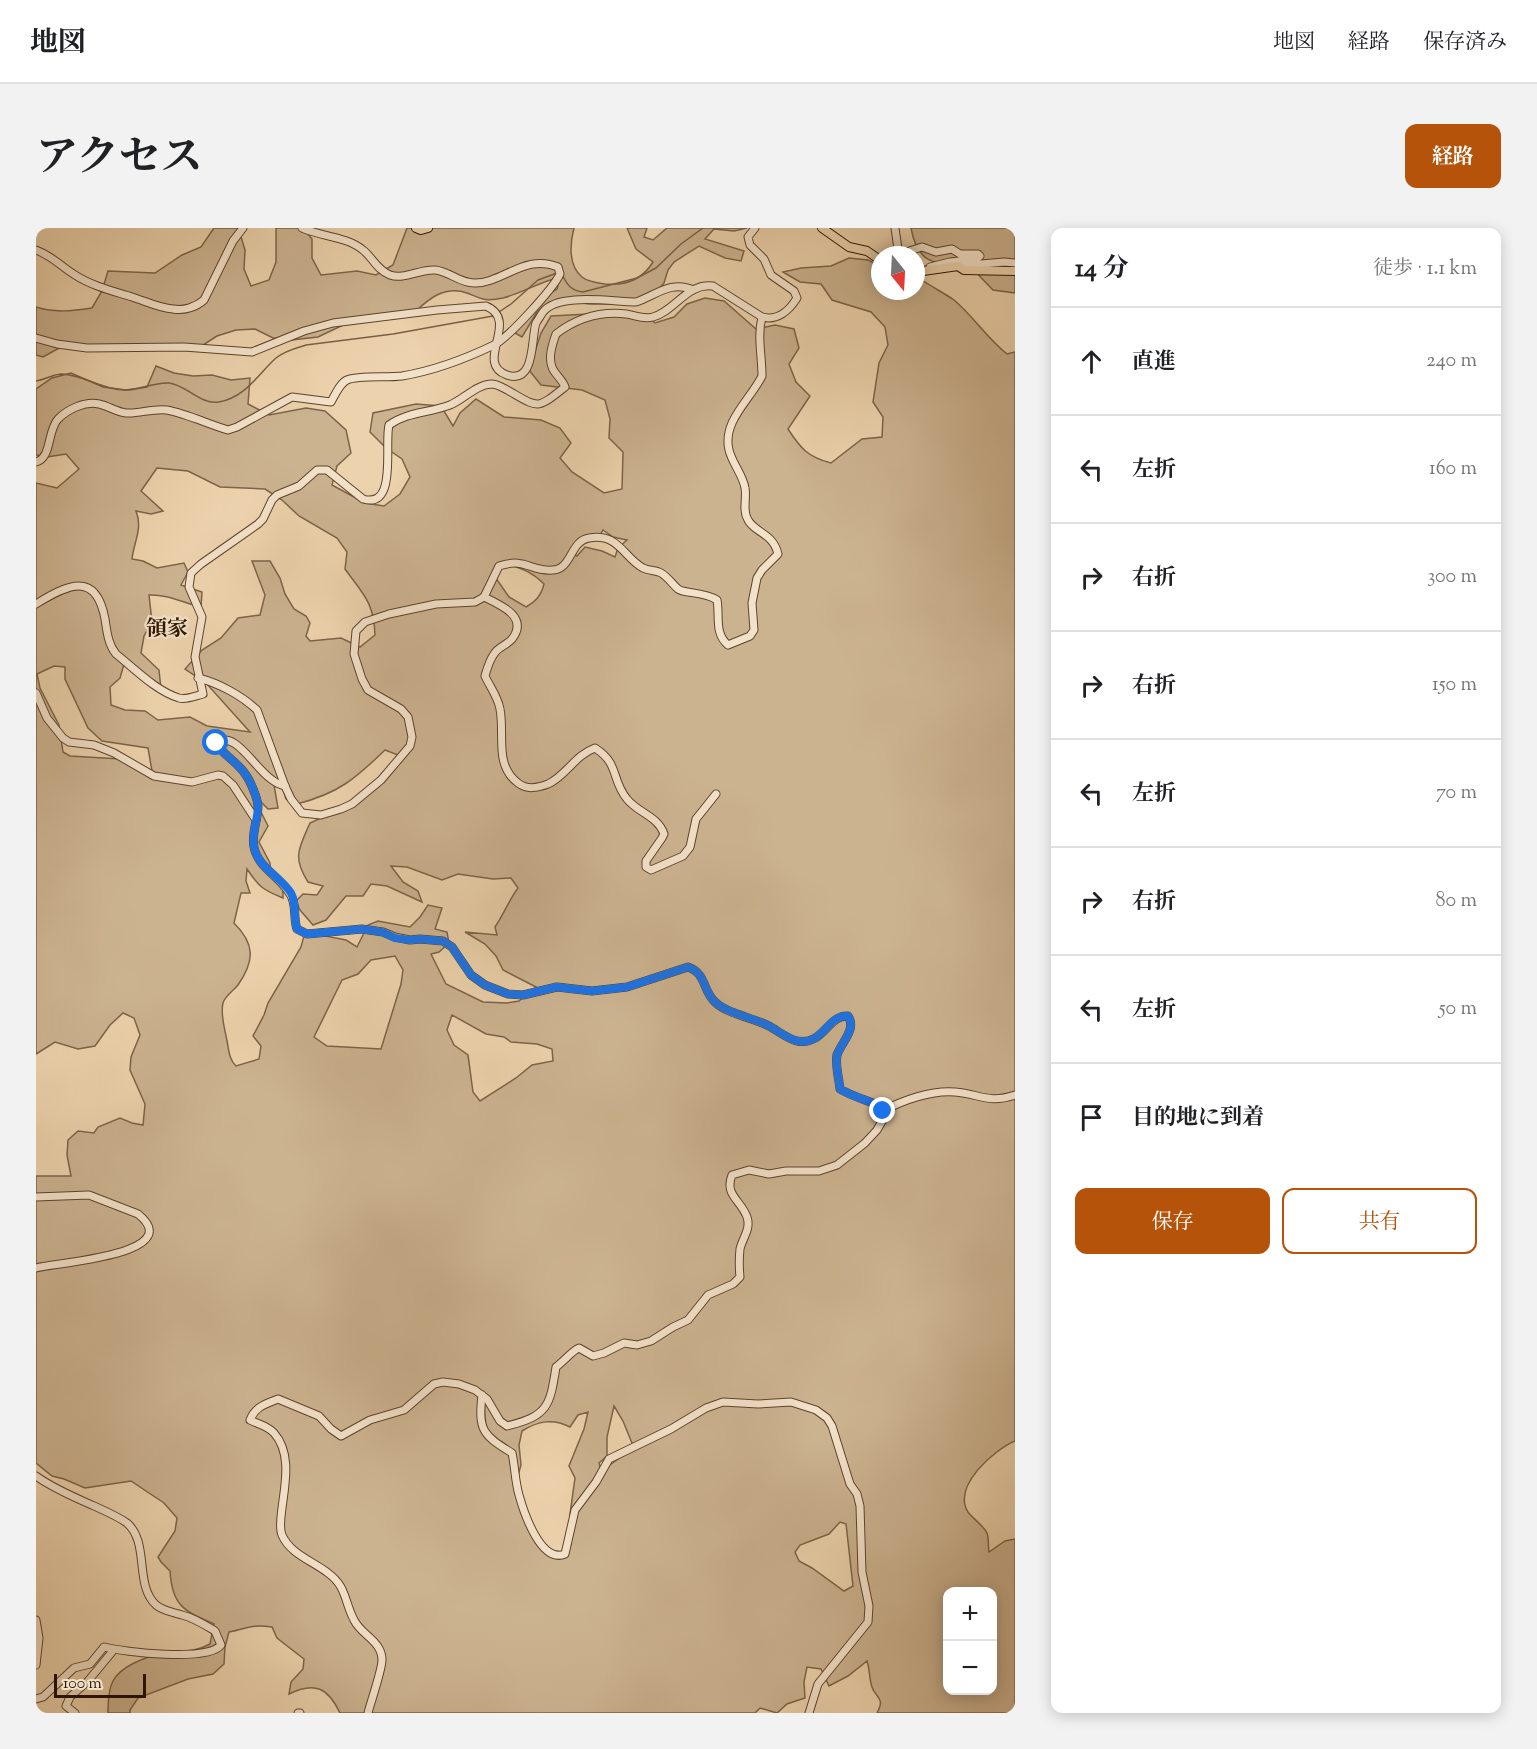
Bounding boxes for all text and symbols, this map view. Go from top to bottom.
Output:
text: 地図 [30,24,86,64]
text: 地図 [1273,28,1315,58]
text: 経路 [1348,28,1390,58]
text: 保存済み [1423,28,1507,58]
button: 経路 [1405,124,1501,188]
text: アクセス [36,130,203,190]
north arrow [871,246,925,300]
text: 14 分 [1075,251,1128,288]
text: 徒歩 · 1.1 km [1373,255,1477,284]
icon: ahead [1075,345,1108,378]
text: 直進 [1132,347,1176,379]
text: 240 m [1426,347,1477,376]
icon: left [1075,453,1108,486]
text: 左折 [1132,455,1176,487]
text: 160 m [1429,455,1477,484]
icon: right [1075,561,1108,594]
text: 右折 [1132,563,1176,595]
text: 300 m [1427,563,1477,592]
district label: 領家 [146,615,188,645]
icon: right [1075,669,1108,702]
text: 右折 [1132,671,1176,703]
text: 150 m [1432,671,1477,700]
route start [202,729,228,755]
icon: left [1075,777,1108,810]
text: 左折 [1132,779,1176,811]
text: 70 m [1436,779,1477,808]
icon: right [1075,885,1108,918]
text: 右折 [1132,887,1176,919]
text: 80 m [1436,887,1477,916]
icon: left [1075,993,1108,1026]
text: 左折 [1132,995,1176,1027]
text: 50 m [1439,995,1477,1024]
route end [869,1097,895,1123]
icon: arrive [1075,1101,1108,1134]
text: 目的地に到着 [1132,1103,1264,1135]
button: 保存 [1075,1188,1270,1254]
button: 共有 [1282,1188,1477,1254]
map controls [943,1587,997,1695]
button: + [943,1587,997,1641]
button: − [943,1641,997,1695]
scale bar [54,1671,146,1698]
text: 100 m [63,1673,102,1696]

